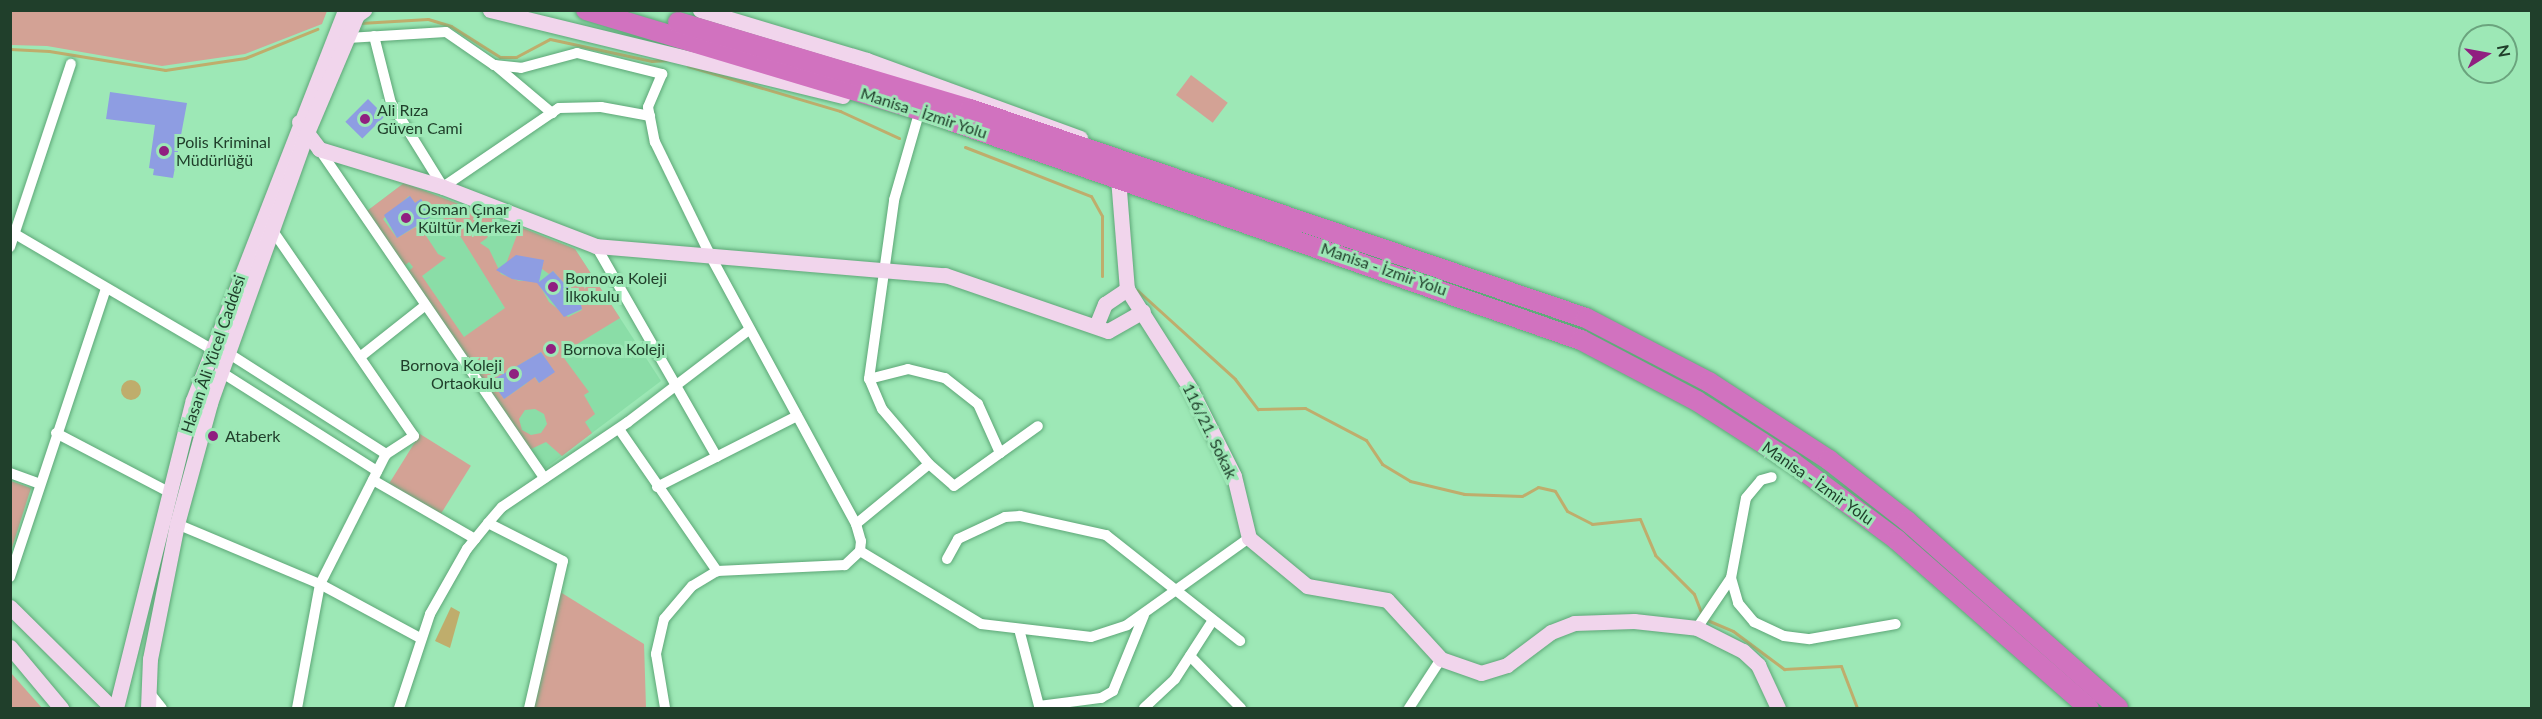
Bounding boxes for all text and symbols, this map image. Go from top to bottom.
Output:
north arrow [2458,24,2518,84]
text: N [2494,43,2515,59]
street label: Manisa - İzmir Yolu [858,83,990,143]
place label: Ali Rıza Güven Cami [377,100,463,138]
marker: Ali Rıza Güven Cami [358,112,372,126]
place label: Polis Kriminal Müdürlüğü [176,132,271,170]
marker: Polis Kriminal Müdürlüğü [157,144,171,158]
place label: Osman Çınar Kültür Merkezi [418,199,522,237]
marker: Osman Çınar Kültür Merkezi [399,211,413,225]
street label: Manisa - İzmir Yolu [1318,238,1450,300]
place label: Bornova Koleji İlkokulu [565,268,667,306]
street label: Hasan Âli Yücel Caddesi [177,272,249,436]
marker: Bornova Koleji İlkokulu [546,280,560,294]
place label: Bornova Koleji [563,339,665,359]
marker: Bornova Koleji [544,342,558,356]
place label: Bornova Koleji Ortaokulu [400,355,502,393]
marker: Bornova Koleji Ortaokulu [507,367,521,381]
street label: 116/21. Sokak [1179,380,1241,482]
place label: Ataberk [225,426,280,446]
marker: Ataberk [206,429,220,443]
street label: Manisa - İzmir Yolu [1758,437,1878,529]

